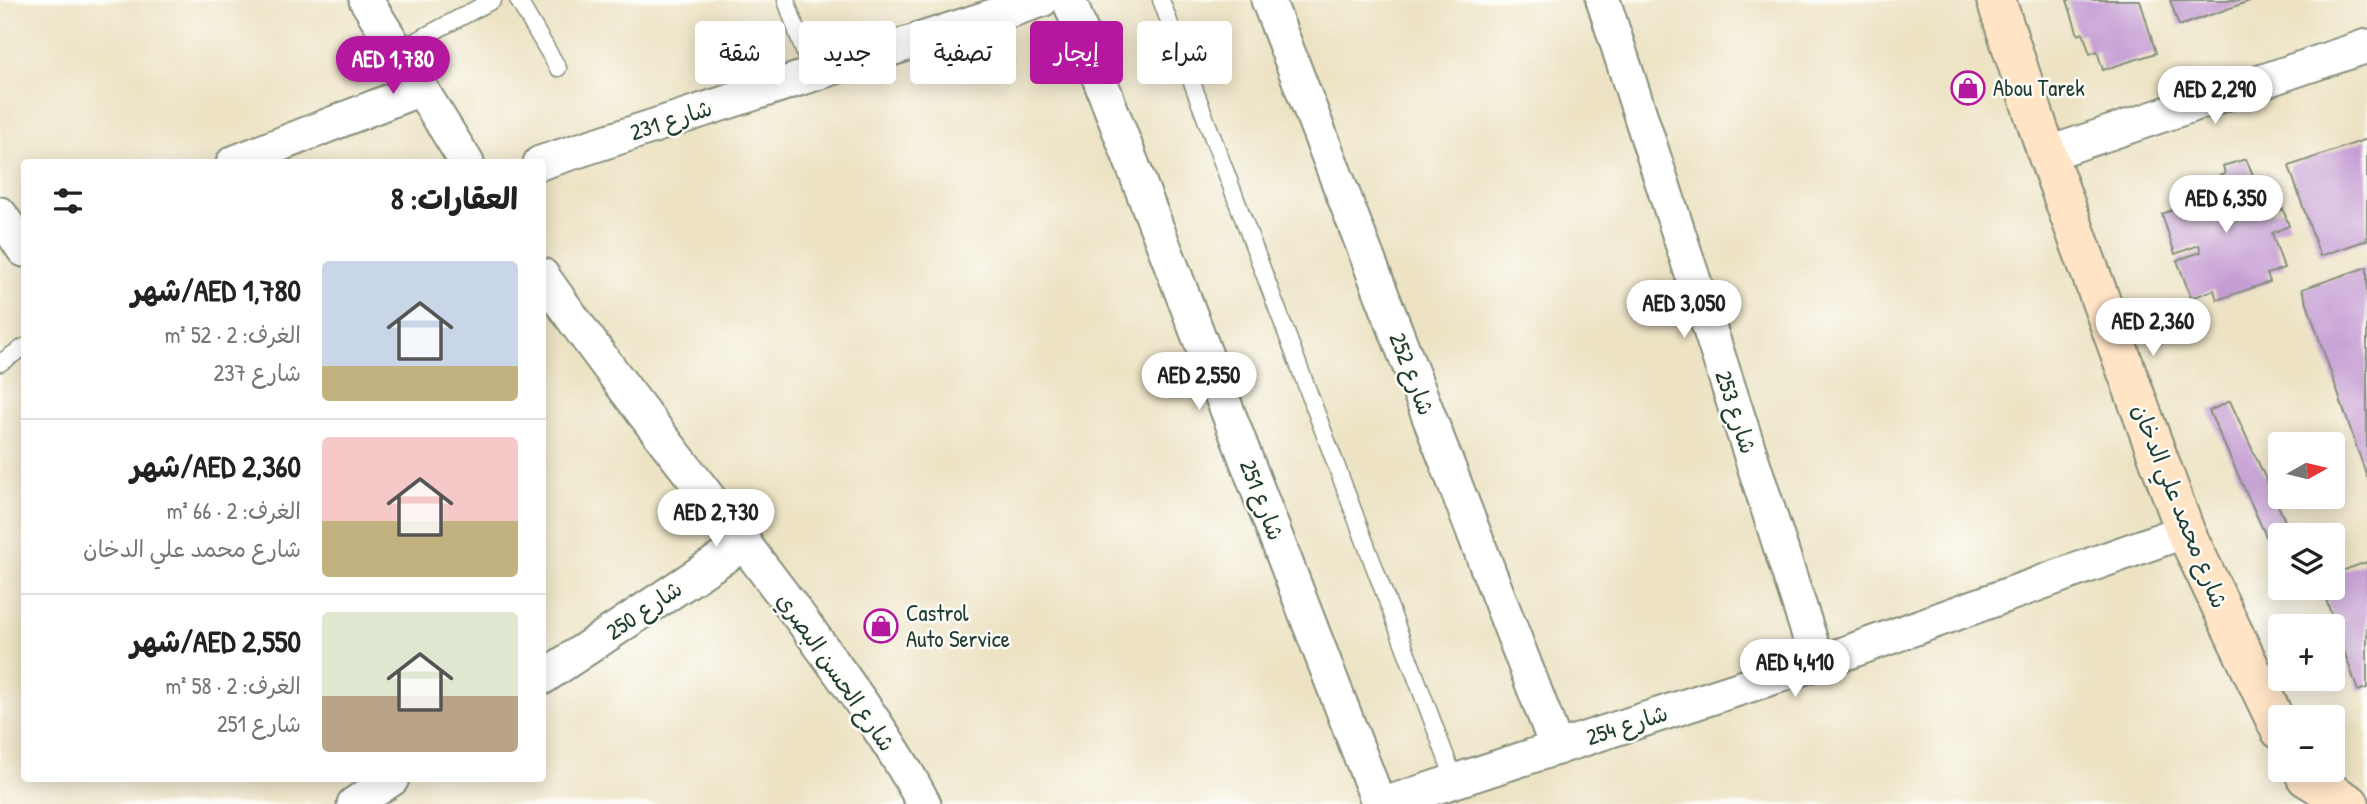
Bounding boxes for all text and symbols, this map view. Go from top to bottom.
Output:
chip: شقة [695,21,785,84]
chip: جديد [799,21,896,84]
chip: تصفية [910,21,1016,84]
chip: إيجار [1030,21,1123,84]
chip: شراء [1137,21,1232,84]
pin: AED 1,780 [313,36,473,96]
text: AED 1,780 [352,43,434,74]
pin: AED 2,290 [2135,66,2295,126]
shop icon: Abou Tarek [1949,69,1987,107]
place label: Abou Tarek [1993,72,2085,103]
text: AED 2,290 [2174,73,2256,104]
street label: شارع 231 [626,92,716,148]
pin: AED 6,350 [2146,176,2306,235]
text: العقارات: 8 [391,178,518,218]
icon: filters [49,182,87,220]
text: AED 6,350 [2185,182,2267,213]
text: AED 1,780/شهر [131,270,301,310]
pin: AED 3,050 [1604,280,1764,340]
text: AED 3,050 [1643,287,1725,318]
icon: home [378,289,462,373]
pin: AED 2,360 [2073,298,2233,358]
text: AED 2,360 [2112,305,2194,336]
text: الغرف: 2 · 52 m² [165,319,301,350]
street label: شارع 252 [1382,328,1442,420]
pin: AED 2,550 [1119,352,1279,412]
text: شارع 237 [213,357,301,388]
text: AED 2,550 [1158,359,1240,390]
street label: شارع 253 [1708,366,1764,458]
street label: شارع محمد علي الدخان [2120,399,2236,615]
north arrow [2268,432,2345,509]
map controls [2268,432,2345,782]
text: AED 2,360/شهر [130,446,301,486]
street label: شارع 251 [1232,455,1292,545]
icon: home [378,465,462,549]
pin: AED 2,730 [636,490,796,549]
text: الغرف: 2 · 66 m² [167,495,301,526]
text: AED 2,730 [673,496,759,527]
button: layers [2268,523,2345,600]
text: شارع محمد علي الدخان [83,533,301,564]
street label: شارع 250 [599,573,689,647]
street label: شارع الحسن البصري [768,586,903,759]
place label: Castrol Auto Service [906,597,1010,654]
shop icon: Castrol Auto Service [862,607,900,645]
button: + [2268,614,2345,691]
text: AED 2,550/شهر [130,621,301,661]
icon: home [378,640,462,724]
pin: AED 4,410 [1715,640,1875,699]
text: AED 4,410 [1756,646,1834,677]
text: الغرف: 2 · 58 m² [165,670,301,701]
street label: شارع 254 [1582,697,1672,753]
button: − [2268,705,2345,782]
text: شارع 251 [217,708,301,739]

